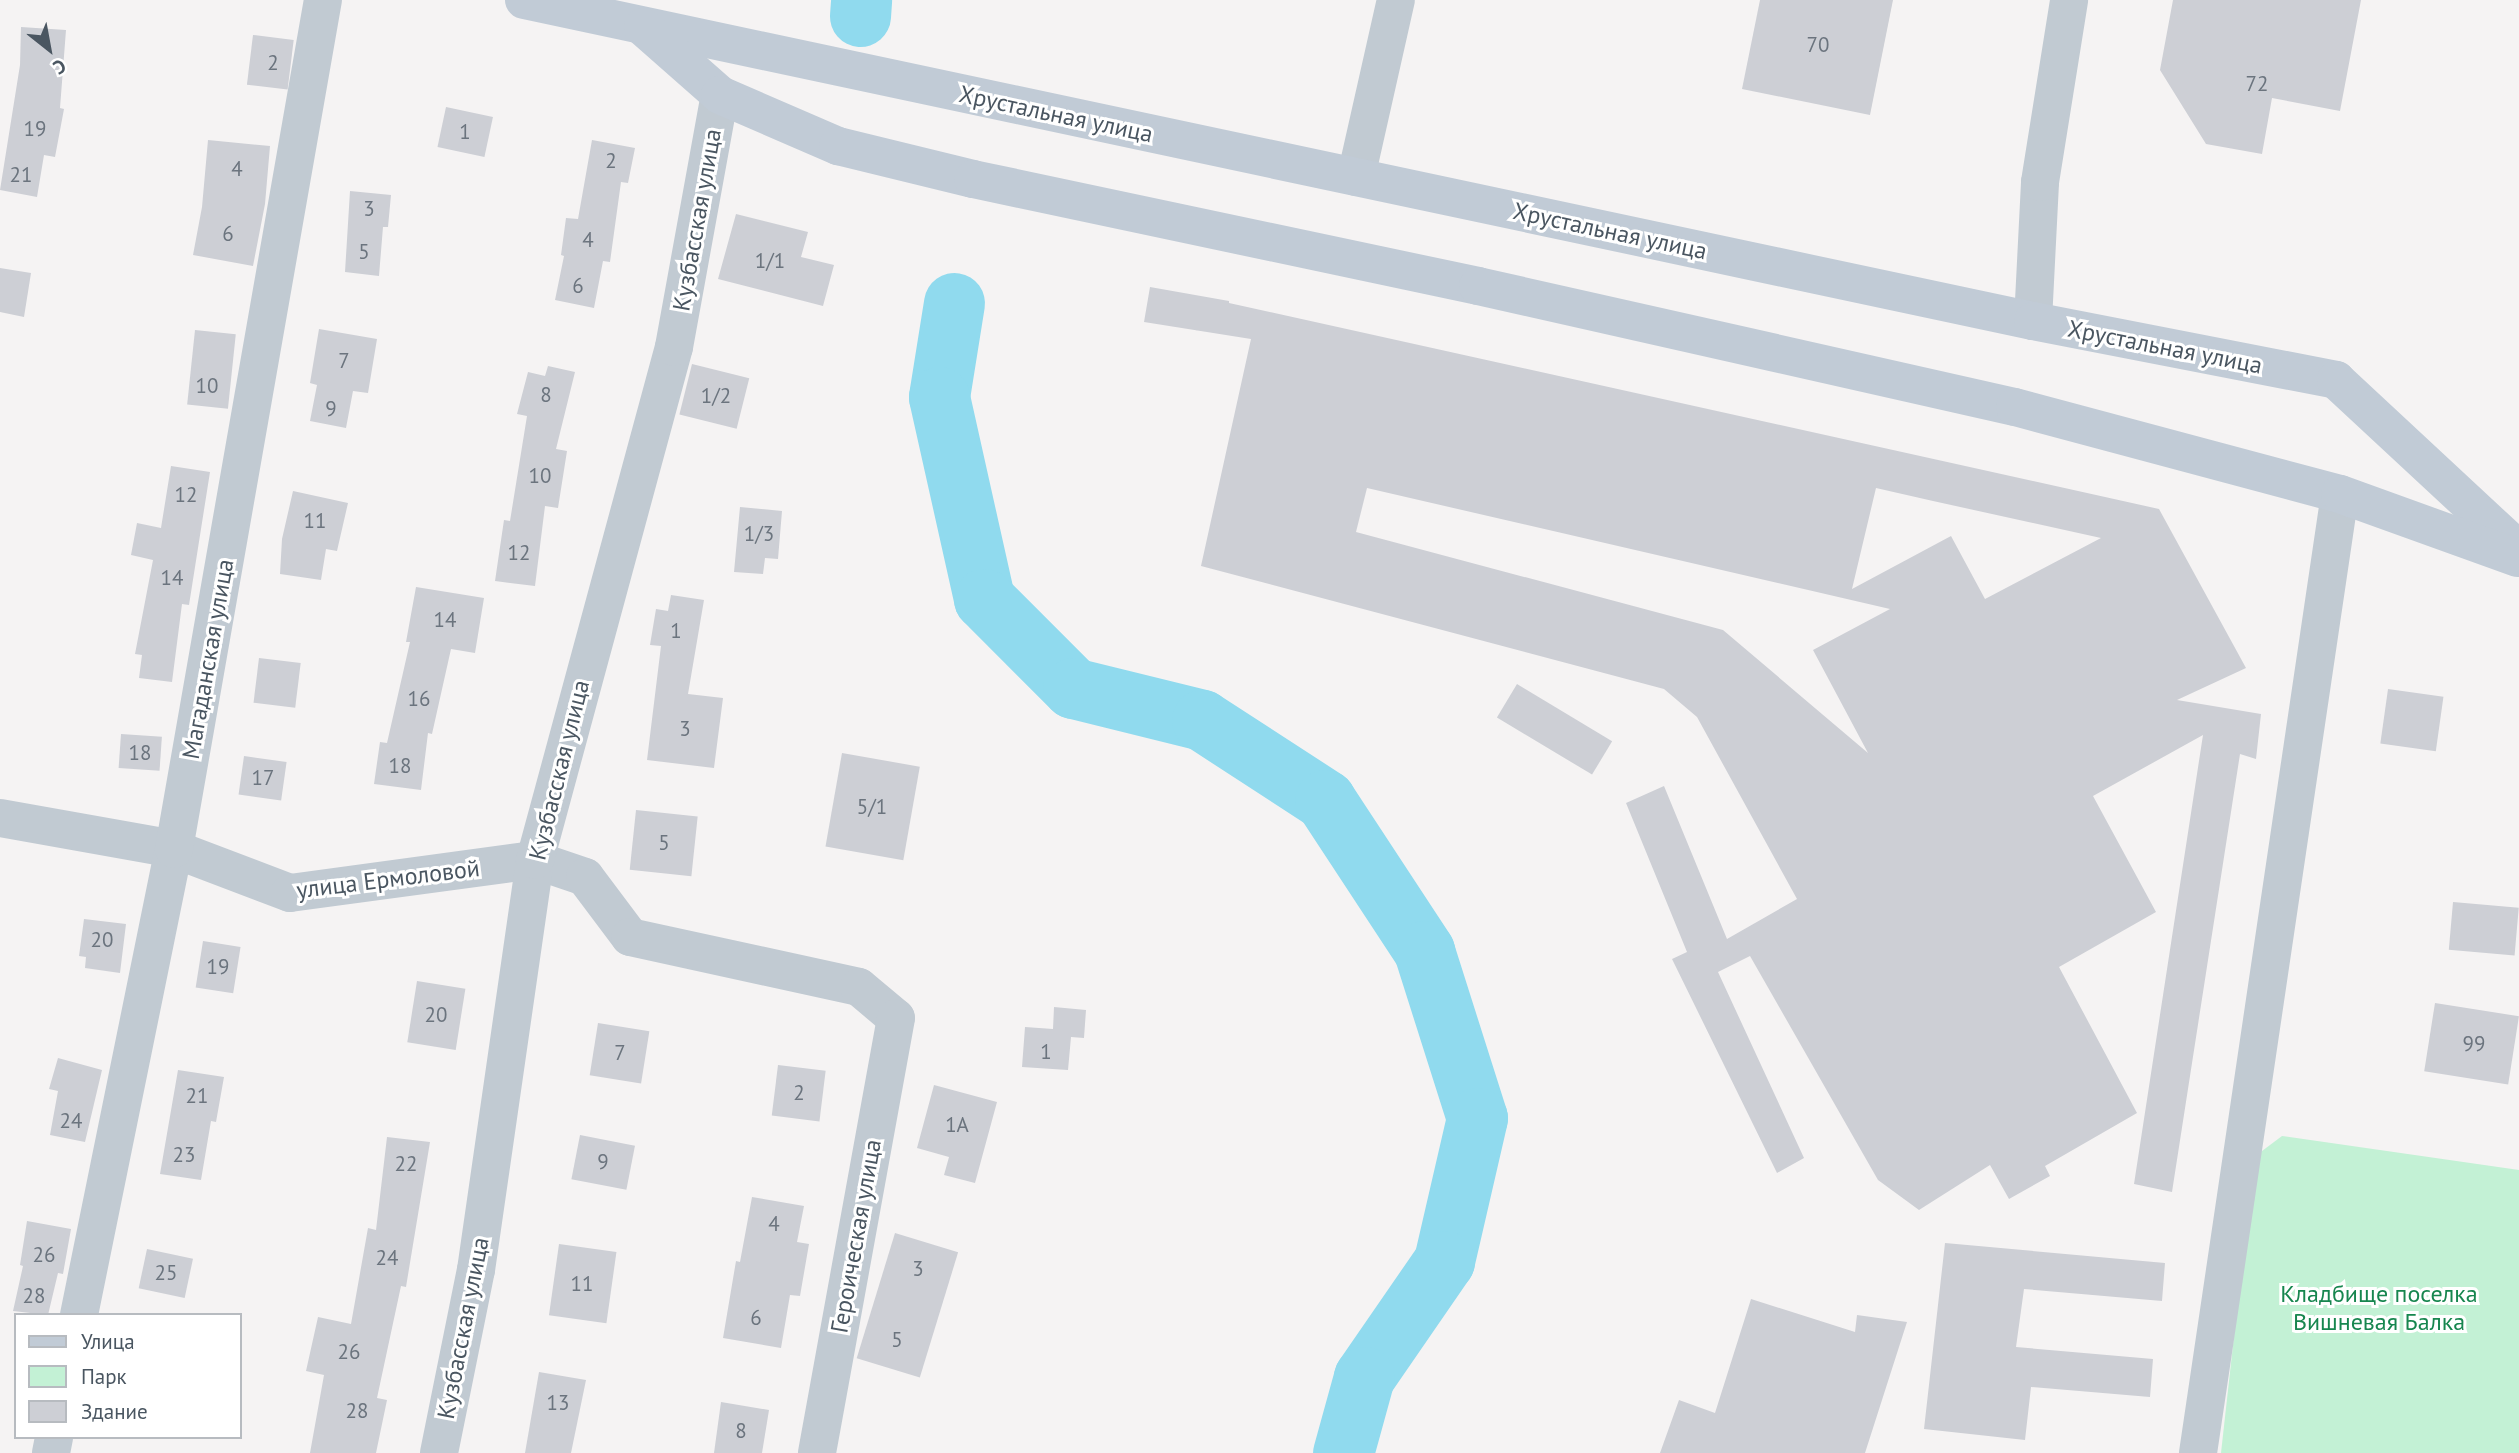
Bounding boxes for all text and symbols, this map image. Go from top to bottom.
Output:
north arrow [14,14,84,84]
house number: 70 [1807,32,1829,58]
house number: 2 [267,50,279,76]
text: С [49,54,71,80]
house number: 72 [2246,71,2268,97]
street label: Хрустальная улица [956,79,1156,149]
house number: 19 [24,116,46,142]
house number: 1 [459,119,471,145]
street label: Кузбасская улица [667,127,727,313]
house number: 2 [605,148,617,174]
house number: 4 [231,156,243,182]
house number: 21 [10,162,32,188]
house number: 3 [363,196,375,222]
street label: Хрустальная улица [1510,196,1710,266]
house number: 6 [222,221,234,247]
house number: 4 [582,227,594,253]
house number: 5 [358,239,370,265]
house number: 1/1 [755,248,785,274]
house number: 6 [572,273,584,299]
street label: Хрустальная улица [2065,314,2265,380]
house number: 7 [338,348,350,374]
house number: 10 [196,373,218,399]
house number: 8 [540,382,552,408]
house number: 1/2 [701,383,731,409]
house number: 9 [325,396,337,422]
house number: 10 [529,463,551,489]
house number: 12 [175,482,197,508]
house number: 11 [304,508,326,534]
house number: 1/3 [744,521,774,547]
house number: 12 [508,540,530,566]
street label: Магаданская улица [176,557,240,761]
house number: 14 [161,565,183,591]
house number: 14 [434,607,456,633]
house number: 1 [670,618,682,644]
street label: Кузбасская улица [523,677,595,863]
house number: 16 [408,686,430,712]
house number: 3 [679,716,691,742]
house number: 18 [129,740,151,766]
house number: 18 [389,753,411,779]
house number: 17 [252,765,274,791]
house number: 5/1 [857,794,887,820]
house number: 5 [658,830,670,856]
street label: улица Ермоловой [295,853,481,905]
house number: 20 [91,927,113,953]
house number: 19 [207,954,229,980]
house number: 20 [425,1002,447,1028]
house number: 99 [2463,1031,2485,1057]
house number: 1 [1040,1039,1052,1065]
house number: 7 [614,1040,626,1066]
house number: 2 [793,1080,805,1106]
house number: 21 [186,1083,208,1109]
house number: 24 [60,1108,82,1134]
house number: 1А [945,1112,969,1138]
street label: Героическая улица [825,1137,887,1335]
house number: 23 [173,1142,195,1168]
house number: 9 [597,1149,609,1175]
house number: 22 [395,1151,417,1177]
house number: 4 [768,1211,780,1237]
street label: Кузбасская улица [431,1235,495,1421]
house number: 26 [33,1242,55,1268]
house number: 24 [376,1245,398,1271]
house number: 3 [912,1256,924,1282]
house number: 25 [155,1260,177,1286]
house number: 11 [571,1271,593,1297]
park label: Кладбище поселка Вишневая Балка [2280,1280,2478,1336]
house number: 28 [23,1283,45,1309]
house number: 6 [750,1305,762,1331]
legend [14,1313,242,1439]
house number: 5 [891,1327,903,1353]
text: Улица [81,1328,135,1355]
house number: 26 [338,1339,360,1365]
text: Парк [81,1363,127,1390]
house number: 13 [547,1390,569,1416]
text: Здание [81,1398,148,1425]
house number: 28 [346,1398,368,1424]
house number: 8 [735,1418,747,1444]

